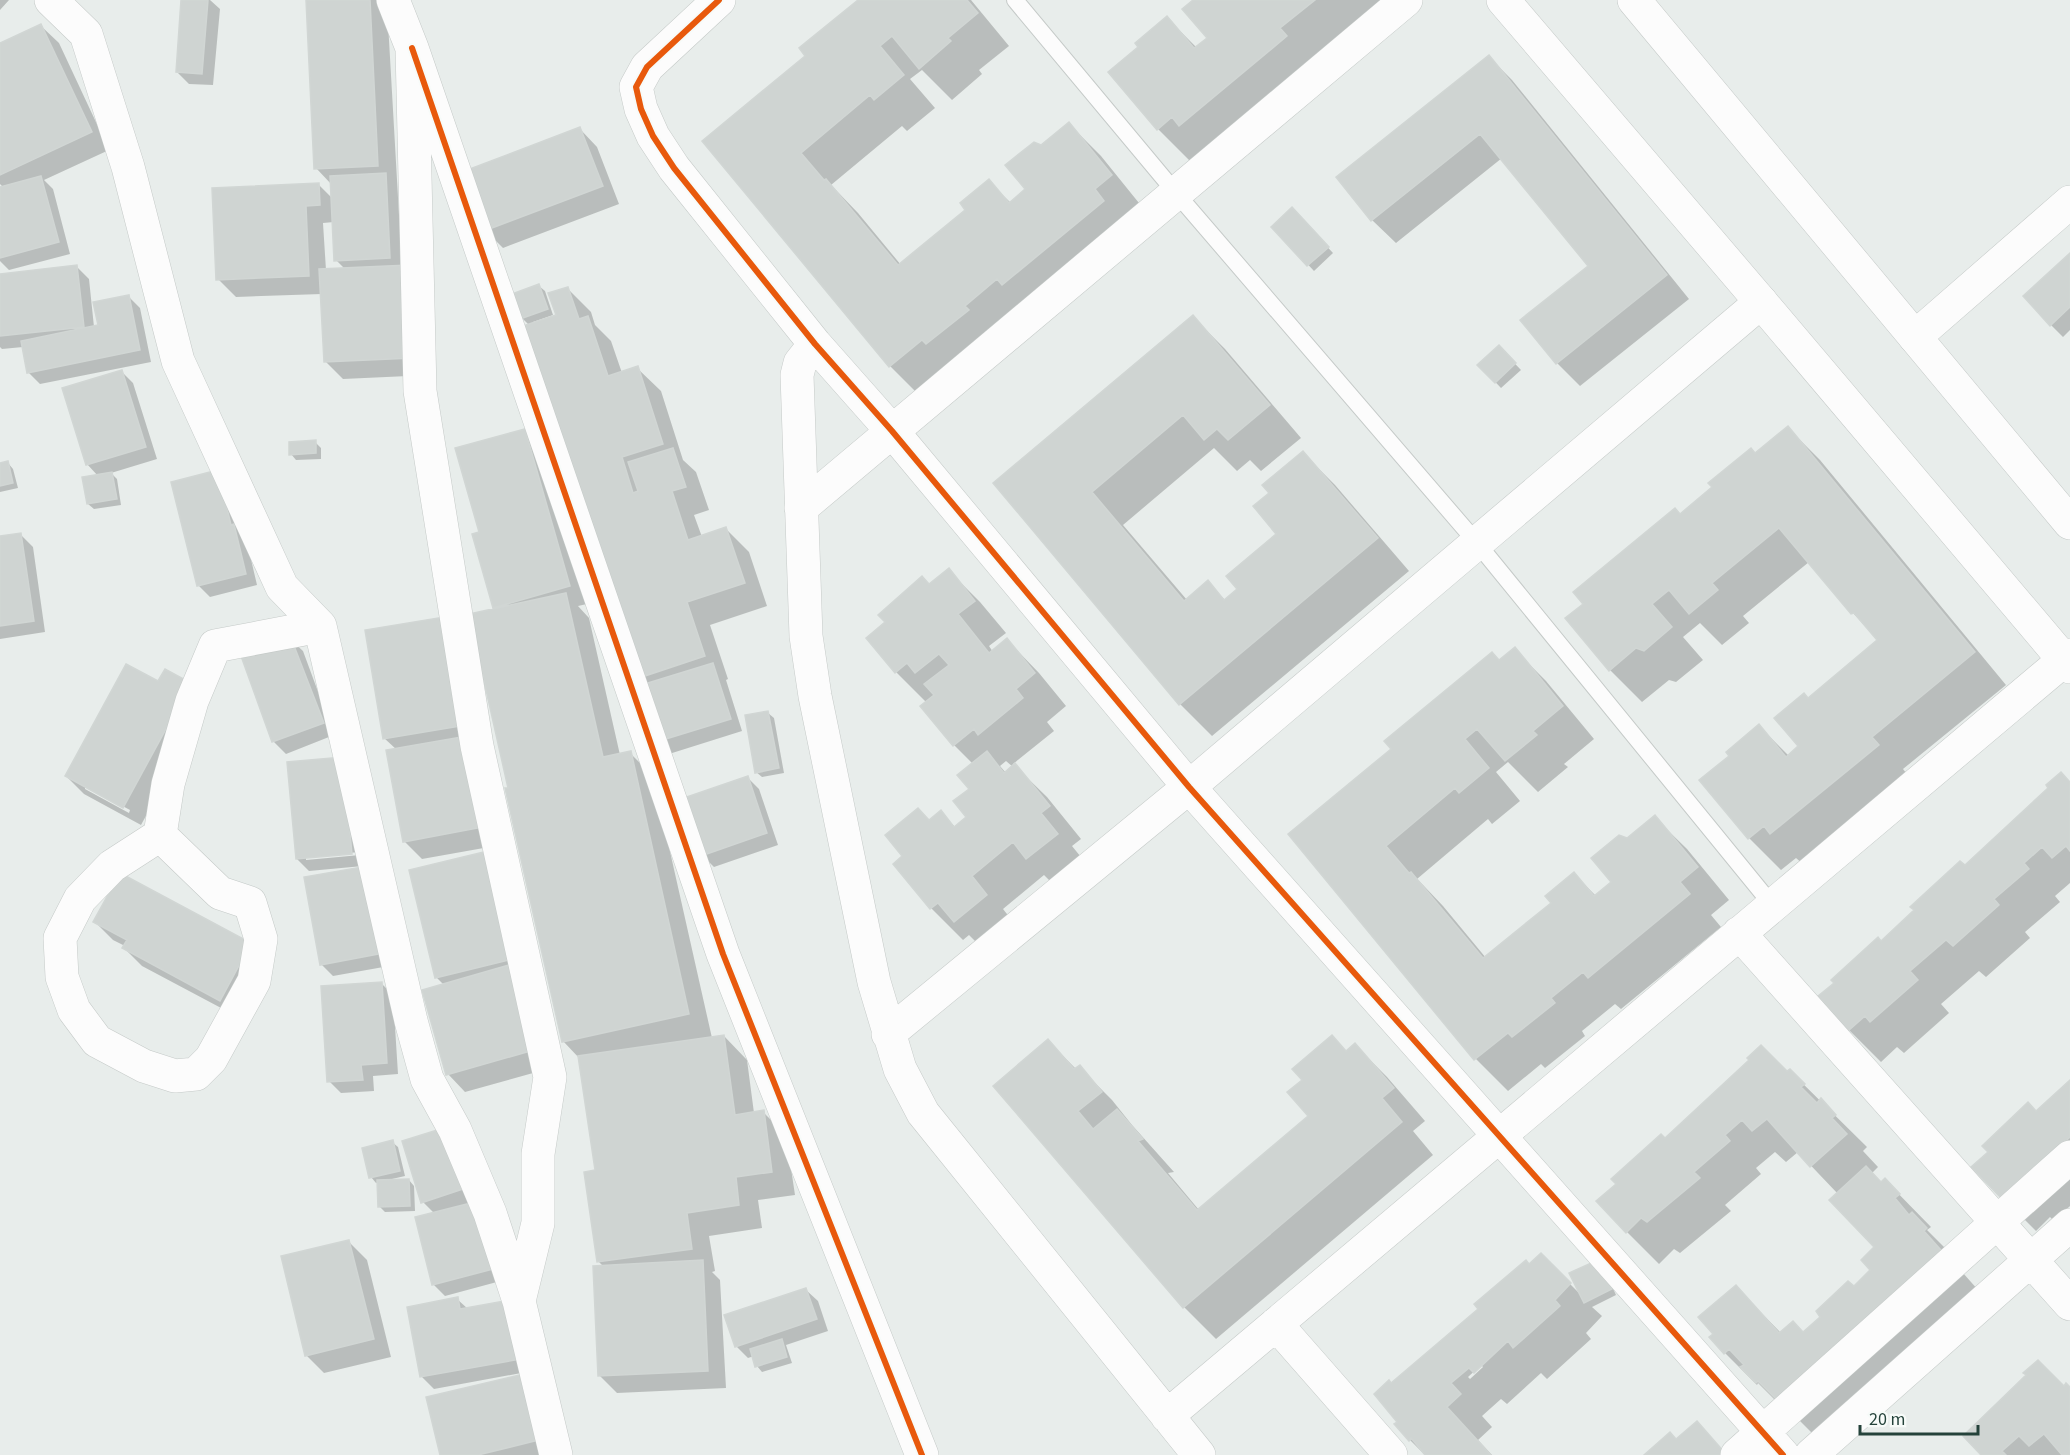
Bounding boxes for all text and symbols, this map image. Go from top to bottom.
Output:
scale bar [1860,1398,1978,1436]
text: 20 m [1869,1407,1905,1432]

